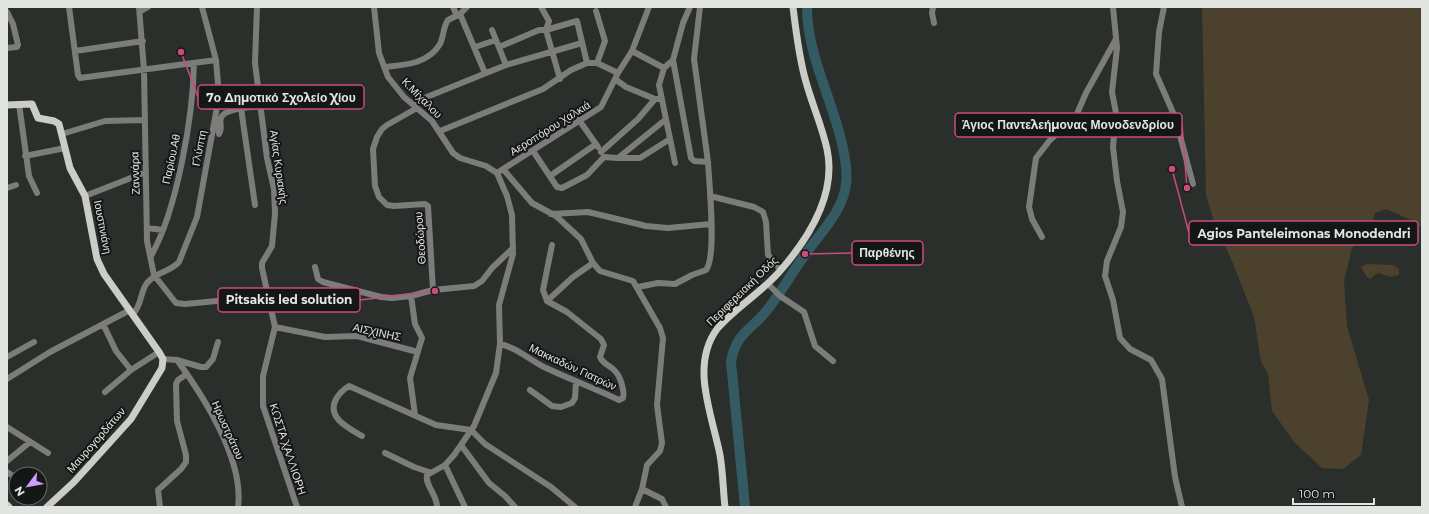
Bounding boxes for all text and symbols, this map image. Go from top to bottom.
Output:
street label: Κ.Μίχαλου [399,75,445,121]
callout: 7ο Δημοτικό Σχολείο Χίου [198,85,364,109]
text: 7ο Δημοτικό Σχολείο Χίου [206,90,356,105]
street label: Αεροπόρου Χαλκιά [507,97,594,159]
callout: Άγιος Παντελεήμονας Μονοδενδρίου [955,113,1182,137]
text: Άγιος Παντελεήμονας Μονοδενδρίου [962,117,1174,132]
street label: Γλύπτη [189,129,209,167]
street label: Αγίας Κυριακής [267,129,291,205]
street label: Παρίου.Αθ [159,133,183,185]
street label: Ζαννάρα [127,151,143,195]
street label: Ιουστινιάνη [91,199,115,255]
street label: Θεοδώρου [411,211,429,265]
callout: Agios Panteleimonas Monodendri [1189,221,1418,245]
text: Agios Panteleimonas Monodendri [1196,226,1411,241]
callout: Παρθένης [852,241,923,265]
text: Παρθένης [859,245,915,260]
street label: Περιφερειακή Οδός [703,253,781,329]
callout: Pitsakis led solution [218,288,360,312]
text: Pitsakis led solution [226,292,352,307]
street label: ΑΙΣΧΙΝΗΣ [352,320,403,344]
street label: Μακκαδών Γιατρών [527,341,619,394]
street label: Ηρωστράτου [209,398,247,462]
street label: ΚΩΣΤΑ ΧΑΛΛΙΟΡΗ [267,402,309,497]
street label: Μαυρογορδάτων [64,404,129,476]
north arrow [8,466,48,506]
scale bar [1293,480,1374,506]
text: N [11,484,28,499]
text: 100 m [1299,486,1335,501]

